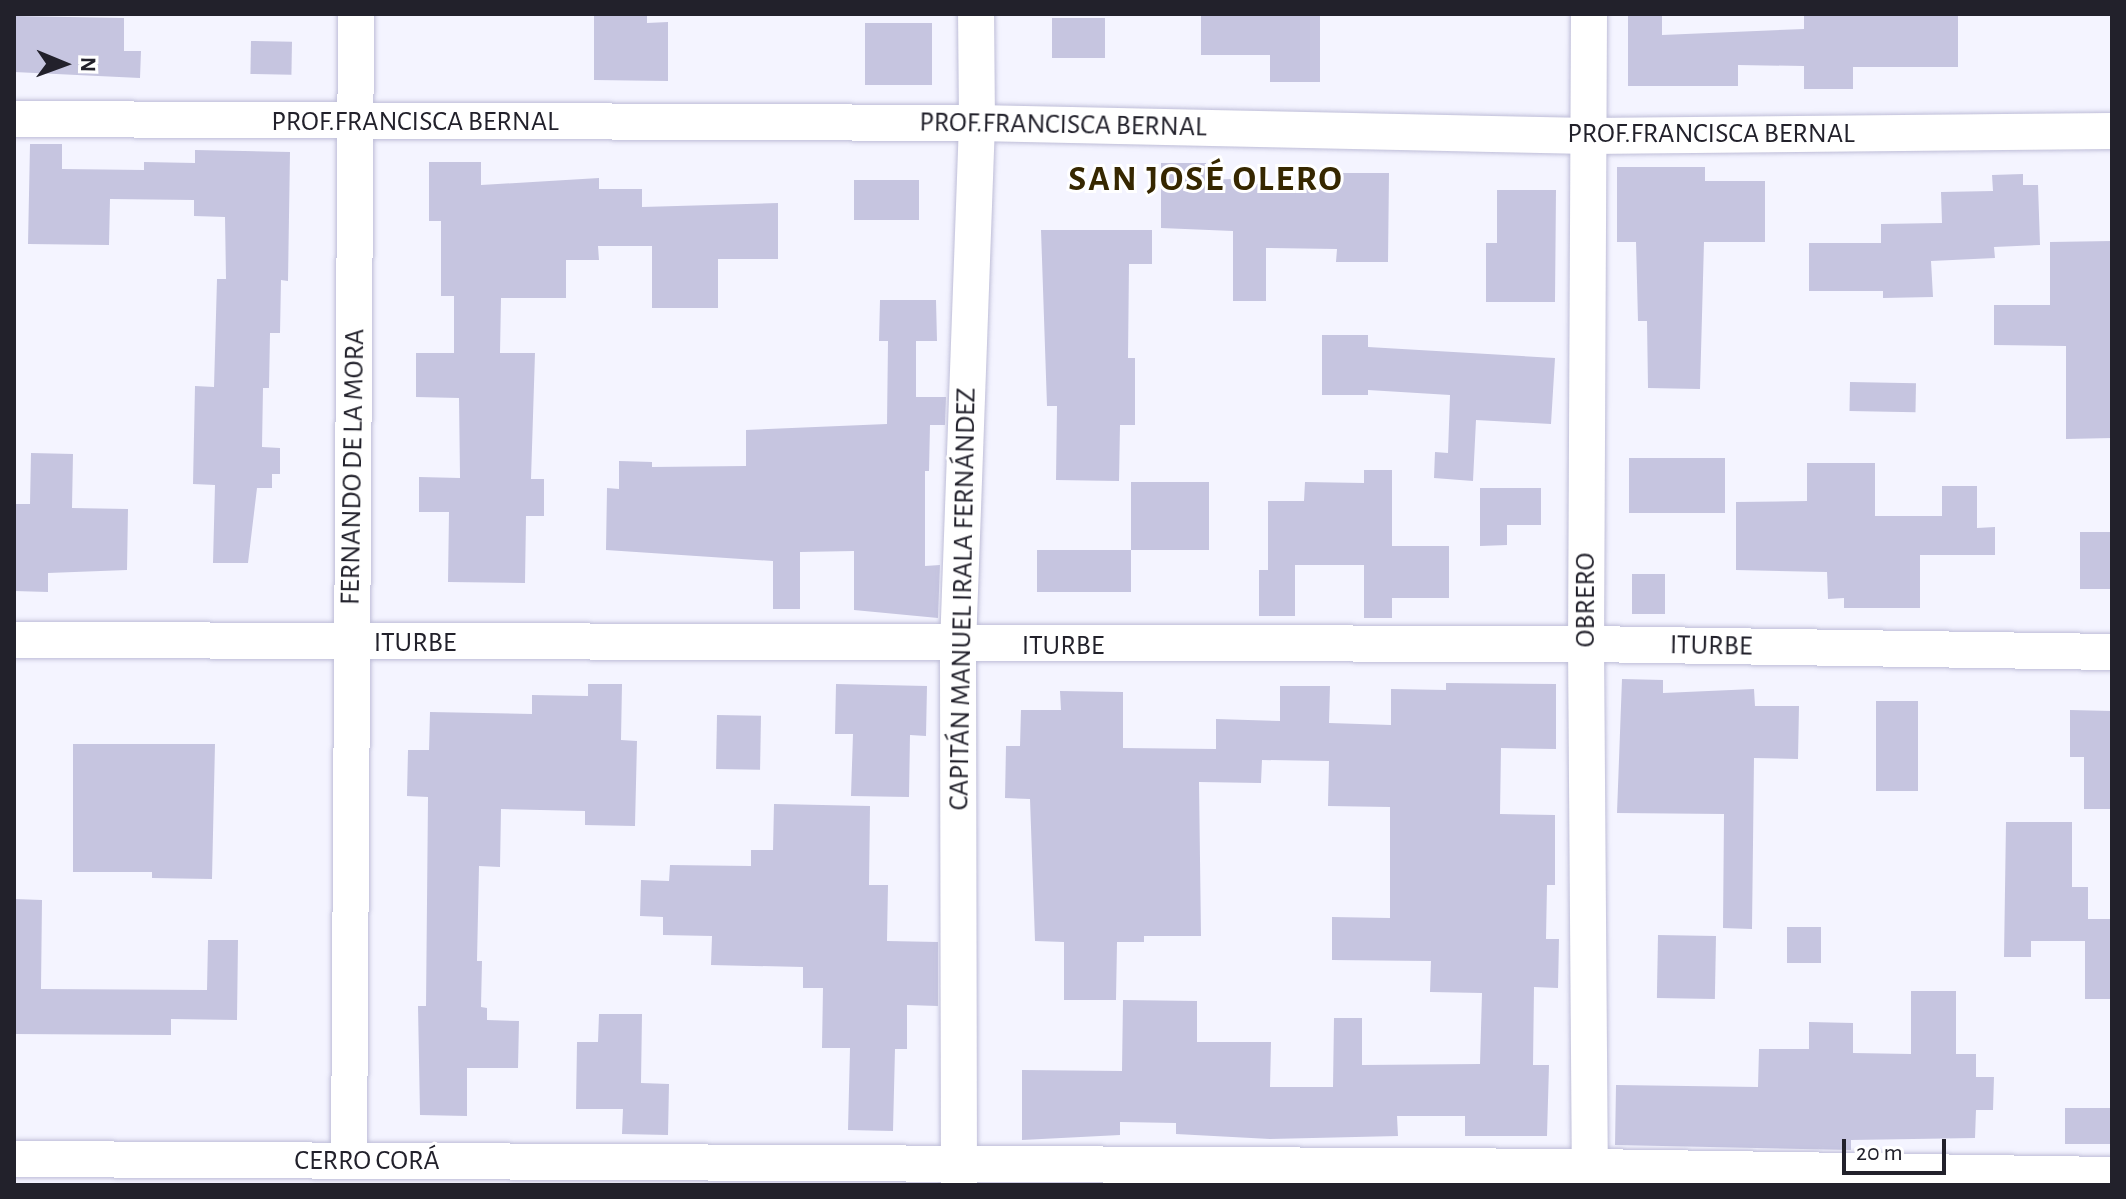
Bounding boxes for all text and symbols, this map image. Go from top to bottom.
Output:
north arrow [24,24,104,104]
text: N [77,57,99,72]
street label: PROF.FRANCISCA BERNAL [271,105,559,139]
street label: PROF.FRANCISCA BERNAL [919,106,1207,144]
street label: PROF.FRANCISCA BERNAL [1567,117,1855,151]
district label: SAN JOSÉ OLERO [1068,158,1344,202]
street label: FERNANDO DE LA MORA [334,329,372,605]
street label: CAPITÁN MANUEL IRALA FERNÁNDEZ [943,387,983,811]
street label: OBRERO [1569,553,1603,647]
street label: ITURBE [374,626,456,660]
street label: ITURBE [1669,628,1753,664]
street label: ITURBE [1022,629,1104,663]
scale bar [1846,1123,1950,1173]
text: 20 m [1856,1141,1903,1165]
street label: CERRO CORÁ [294,1144,440,1178]

